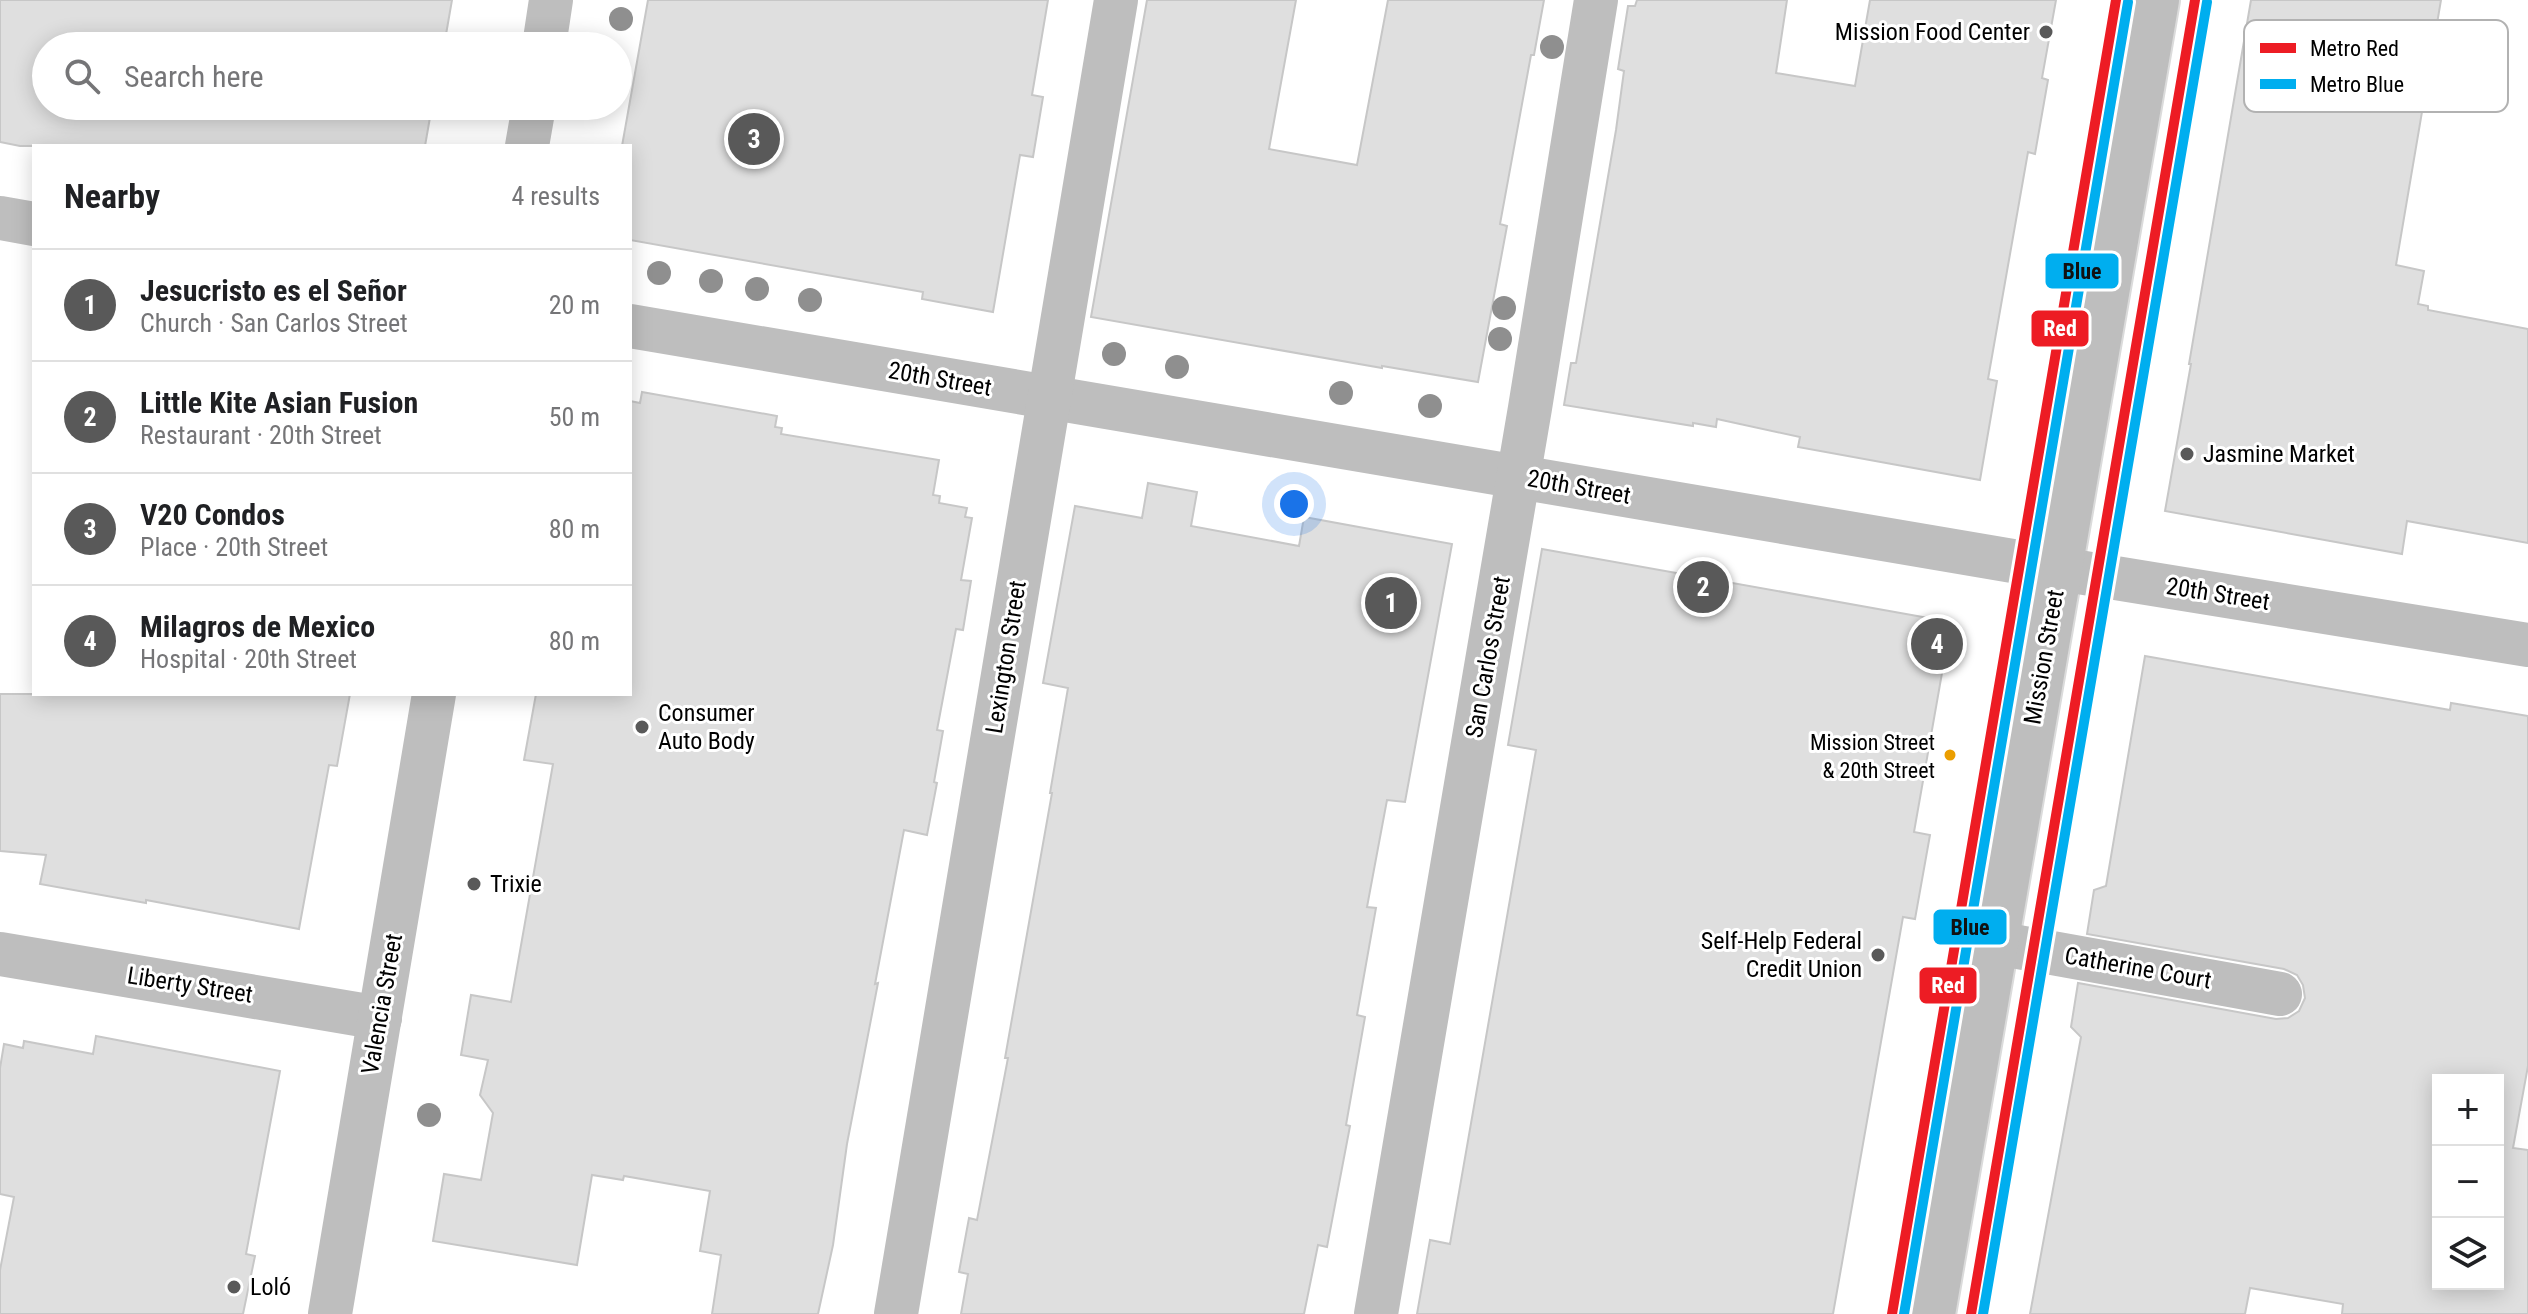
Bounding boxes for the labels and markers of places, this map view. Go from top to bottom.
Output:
place label: Mission Food Center [1835,18,2030,46]
marker: Mission Food Center [2037,23,2055,41]
pin: 3 [728,109,780,169]
place label: Jasmine Market [2203,440,2355,468]
marker: Jasmine Market [2178,445,2196,463]
pin: 2 [1677,557,1729,617]
pin: 1 [1365,573,1417,633]
pin: 4 [1911,614,1963,674]
place label: Consumer Auto Body [658,699,755,755]
marker: Consumer Auto Body [633,718,651,736]
place label: Mission Street & 20th Street [1810,730,1935,783]
marker: Mission Street & 20th Street [1942,747,1958,763]
place label: Trixie [490,870,542,898]
marker: Trixie [465,875,483,893]
place label: Self-Help Federal Credit Union [1701,927,1862,983]
marker: Self-Help Federal Credit Union [1869,946,1887,964]
place label: Loló [250,1273,291,1301]
marker: Loló [225,1278,243,1296]

